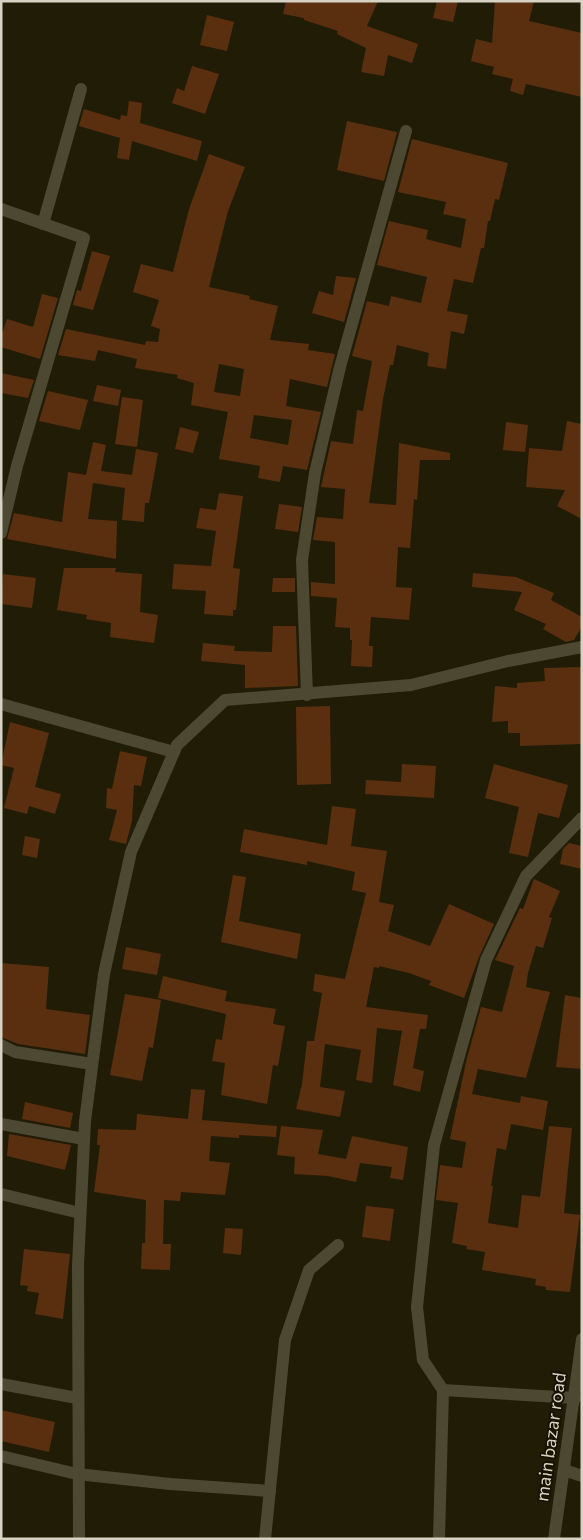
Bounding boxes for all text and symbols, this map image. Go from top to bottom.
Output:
street label: main bazar road [530,1371,570,1503]

